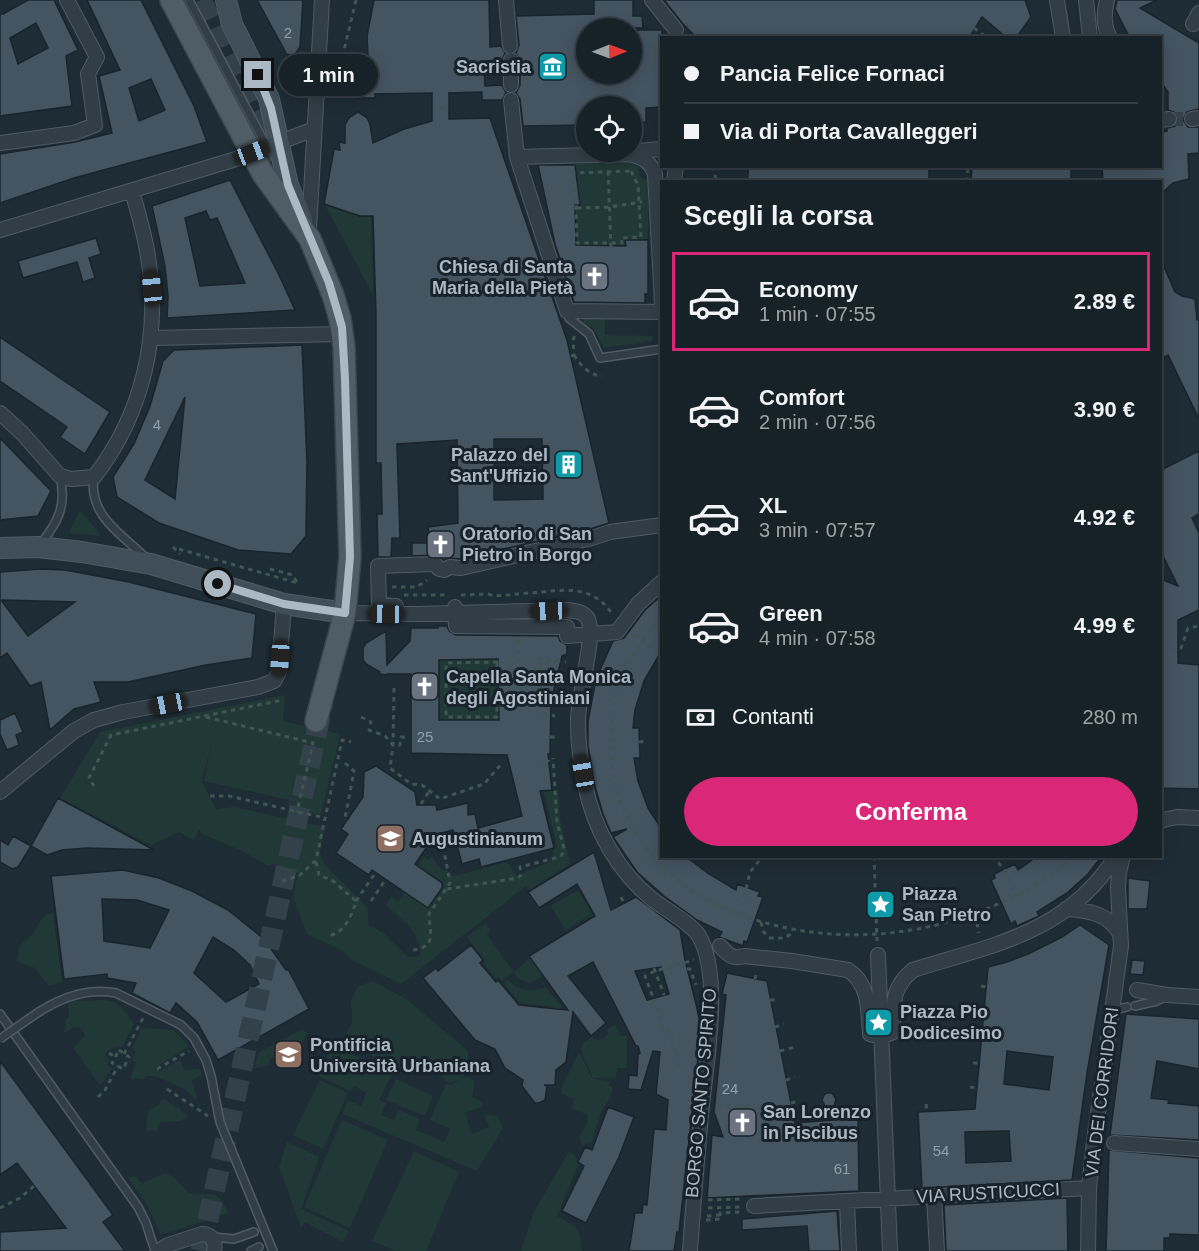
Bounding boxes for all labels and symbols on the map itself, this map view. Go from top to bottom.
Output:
north arrow [576,18,642,84]
house number: 2 [284,24,292,41]
museum icon: Sacristia [536,51,568,83]
callout: 1 min [279,54,378,96]
place label: Sacristia [456,57,532,77]
route end [244,61,271,88]
car [232,138,272,168]
place label: Chiesa di Santa Maria della Pietà [432,257,574,298]
church icon: Chiesa di Santa Maria della Pietà [578,261,610,293]
car [141,269,163,307]
house number: 4 [153,416,161,433]
place label: Palazzo del Sant'Uffizio [450,445,548,486]
building icon: Palazzo del Sant'Uffizio [553,449,585,481]
place label: Oratorio di San Pietro in Borgo [462,524,592,565]
church icon: Oratorio di San Pietro in Borgo [425,528,457,560]
route start [204,570,231,597]
car [531,601,567,621]
car [368,605,404,623]
car [270,639,290,677]
place label: Capella Santa Monica degli Agostiniani [446,667,632,708]
church icon: Capella Santa Monica degli Agostiniani [409,671,441,703]
car [149,692,187,716]
house number: 25 [417,728,433,745]
car [571,754,595,792]
school or university icon: Augustinianum [375,823,407,855]
place label: Augustinianum [412,829,543,849]
place label: Piazza San Pietro [902,884,991,925]
place icon: Piazza San Pietro [865,888,897,920]
street label: BORGO SANTO SPIRITO [682,987,720,1199]
place label: Piazza Pio Dodicesimo [900,1002,1002,1043]
place icon: Piazza Pio Dodicesimo [863,1006,895,1038]
street label: VIA DEI CORRIDORI [1082,1006,1122,1178]
place label: Pontificia Università Urbaniana [310,1035,491,1076]
school or university icon: Pontificia Università Urbaniana [273,1039,305,1071]
house number: 24 [722,1080,738,1097]
place label: San Lorenzo in Piscibus [763,1102,871,1143]
church icon: San Lorenzo in Piscibus [726,1106,758,1138]
house number: 54 [933,1142,949,1159]
house number: 61 [834,1160,850,1177]
street label: VIA RUSTICUCCI [916,1179,1060,1207]

